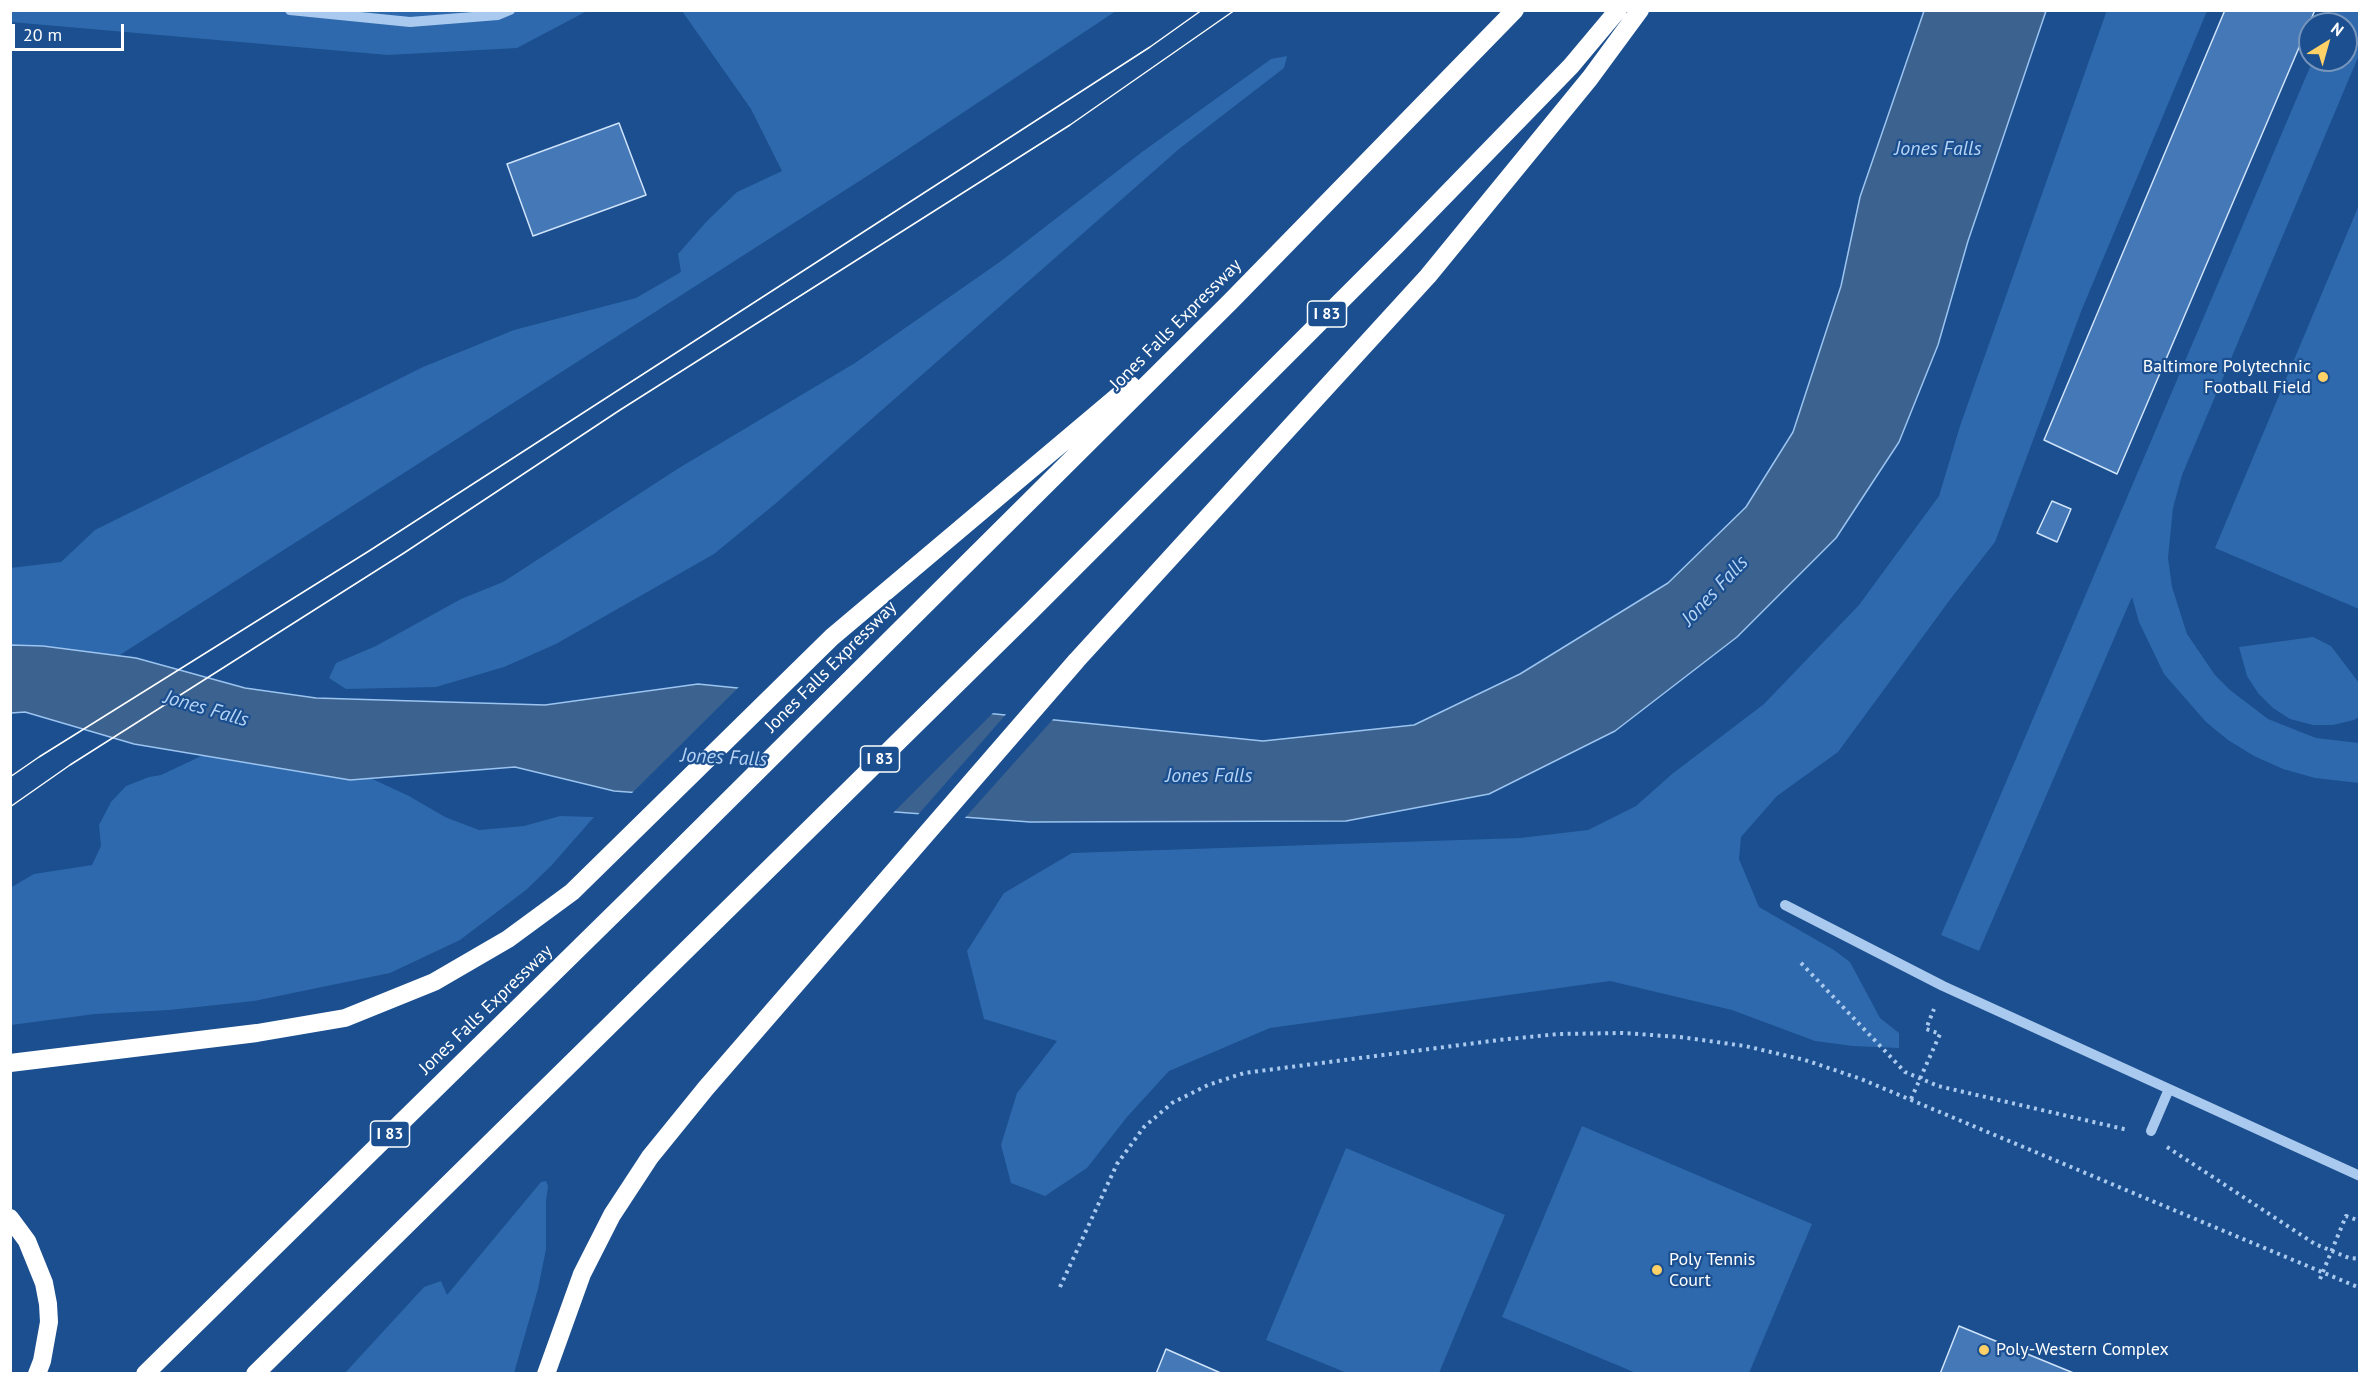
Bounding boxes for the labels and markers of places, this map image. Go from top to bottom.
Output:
place label: Baltimore Polytechnic Football Field [2143,356,2311,398]
marker: Baltimore Polytechnic Football Field [2316,370,2330,384]
place label: Poly Tennis Court [1669,1249,1755,1292]
marker: Poly Tennis Court [1650,1263,1664,1277]
place label: Poly-Western Complex [1996,1339,2169,1361]
marker: Poly-Western Complex [1977,1343,1991,1357]

